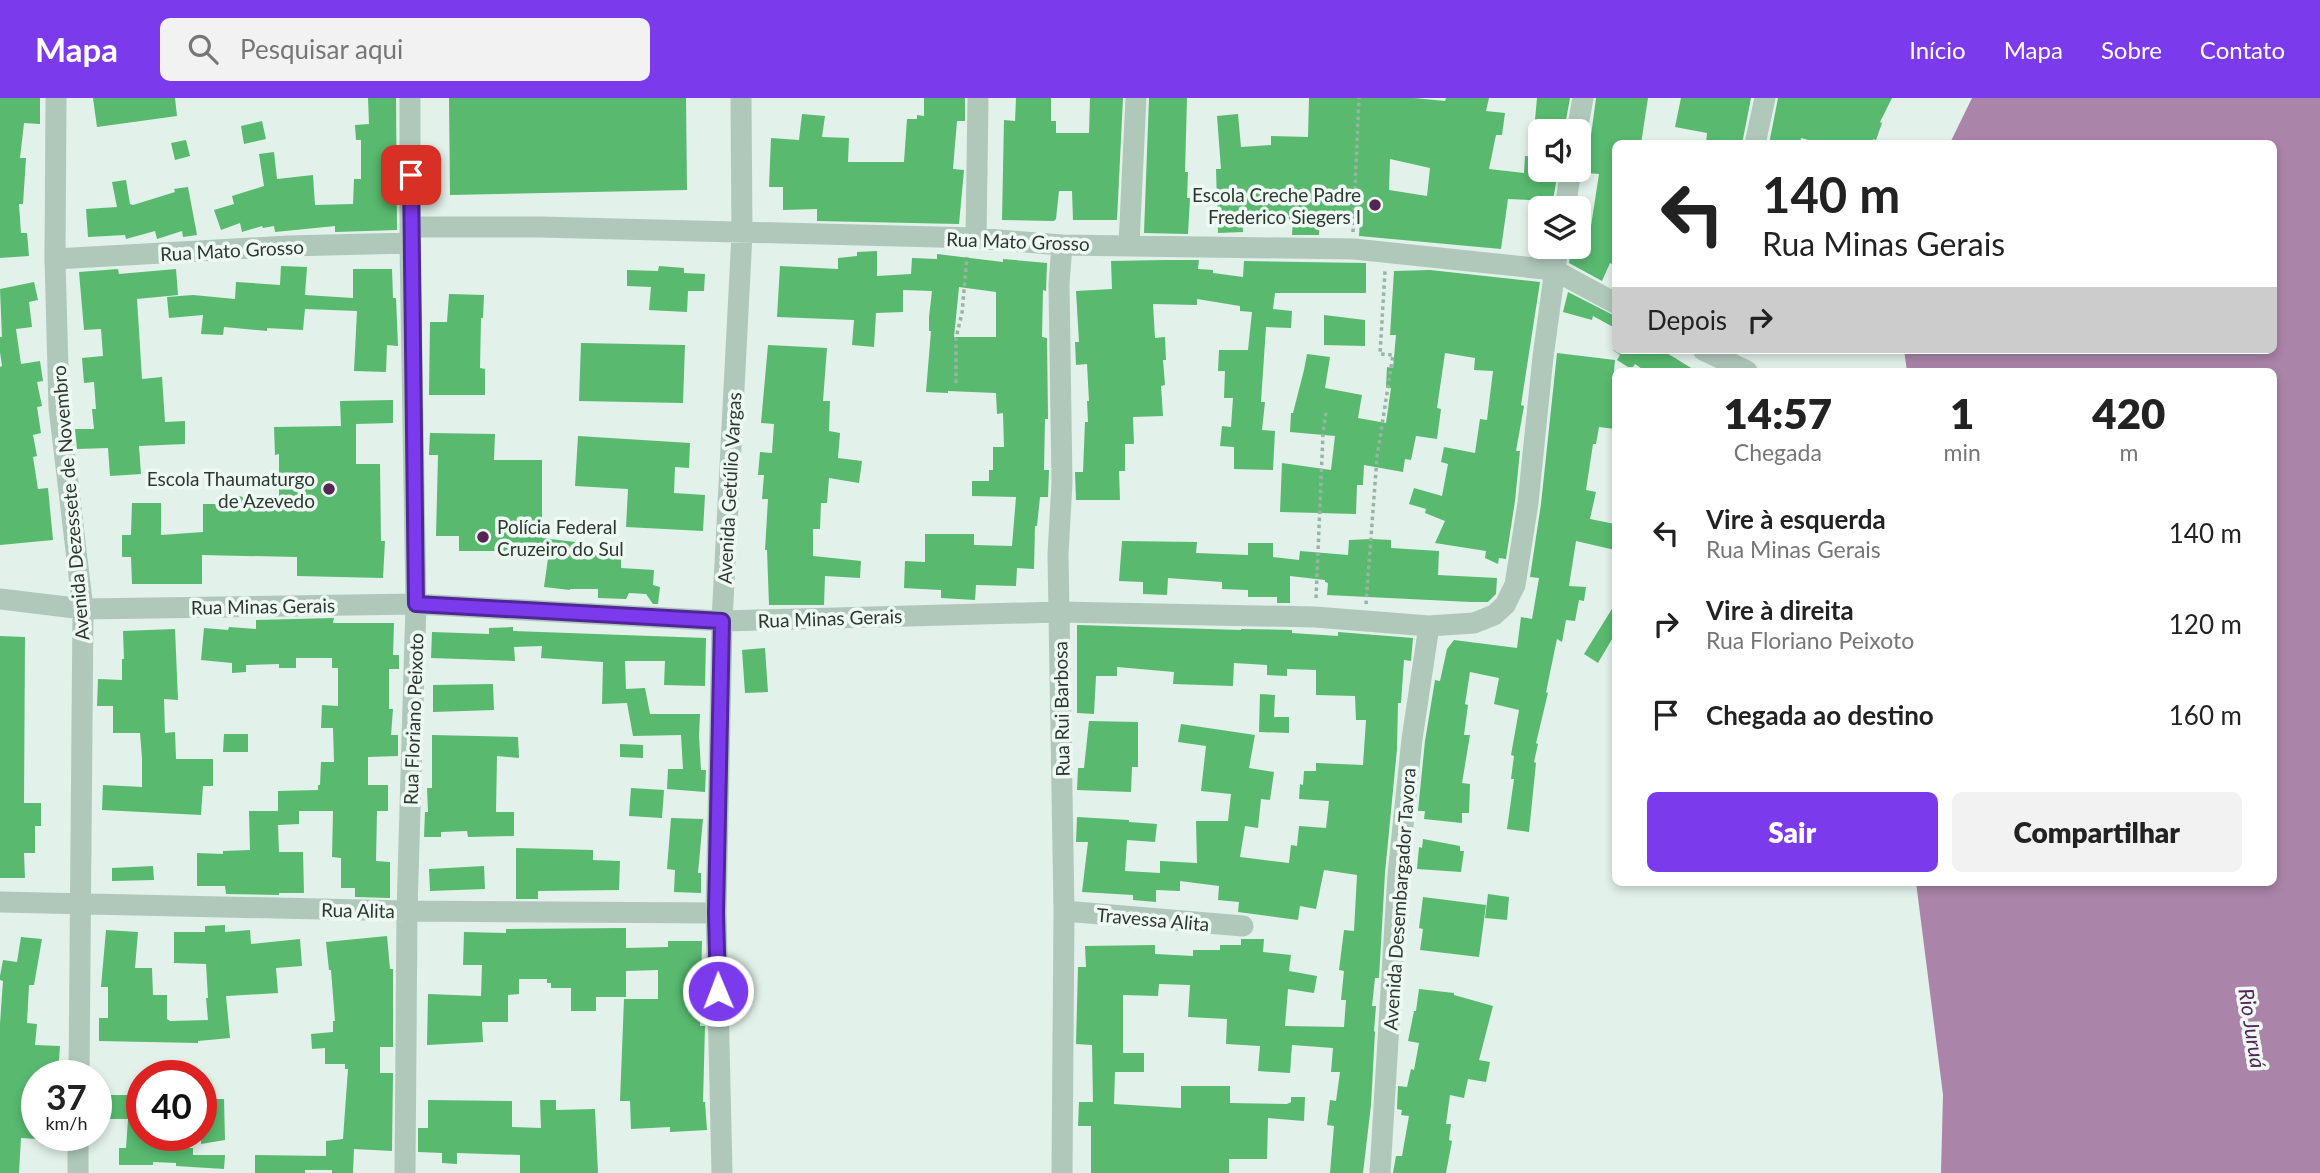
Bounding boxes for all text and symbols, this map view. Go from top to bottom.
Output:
search box [160,18,650,81]
text: Mapa [35,29,118,69]
icon: search [184,30,222,68]
text: Pesquisar aqui [240,33,403,65]
text: Início [1909,35,1966,64]
text: Mapa [2004,35,2063,64]
text: Sobre [2101,35,2162,64]
text: Contato [2200,35,2285,64]
map controls [1528,119,1591,259]
button: sound [1528,119,1591,182]
pin [381,145,441,205]
icon: arrive [392,156,430,194]
text: 140 m [1762,165,1900,223]
icon: left [1647,168,1738,259]
place label: Escola Creche Padre Frederico Siegers I [1192,183,1361,228]
button: layers [1528,196,1591,259]
marker: Escola Creche Padre Frederico Siegers I [1367,197,1383,213]
text: Rua Minas Gerais [1762,224,2005,263]
street label: Rua Mato Grosso [946,227,1090,255]
street label: Rua Mato Grosso [160,235,304,265]
icon: right [1741,301,1779,339]
text: Depois [1647,304,1727,336]
street label: Avenida Dezessete de Novembro [47,364,93,642]
text: 14:57 [1724,388,1832,438]
text: 1 [1950,388,1974,438]
text: 420 [2092,388,2165,438]
street label: Avenida Getúlio Vargas [712,391,746,585]
text: Chegada [1734,438,1822,466]
text: min [1944,438,1981,466]
text: m [2119,438,2138,466]
place label: Escola Thaumaturgo de Azevedo [147,467,315,512]
marker: Escola Thaumaturgo de Azevedo [321,481,337,497]
text: Vire à esquerda [1706,503,1886,535]
icon: left [1647,514,1685,552]
place label: Polícia Federal Cruzeiro do Sul [497,515,624,560]
text: 140 m [2169,517,2242,549]
marker: Polícia Federal Cruzeiro do Sul [475,529,491,545]
text: Rua Minas Gerais [1706,535,1881,563]
street label: Rua Minas Gerais [191,593,335,619]
text: Vire à direita [1706,594,1854,626]
street label: Rua Minas Gerais [757,604,903,632]
icon: right [1647,605,1685,643]
text: 120 m [2169,608,2242,640]
text: Rua Floriano Peixoto [1706,626,1914,654]
street label: Rua Floriano Peixoto [399,633,427,805]
street label: Rua Rui Barbosa [1048,641,1074,777]
icon: arrive [1647,696,1685,734]
text: Chegada ao destino [1706,699,1934,731]
text: 160 m [2169,699,2242,731]
street label: Avenida Desembargador Tavora [1378,767,1420,1031]
button: Sair [1647,792,1938,872]
button: Compartilhar [1952,792,2242,872]
street label: Rua Alita [321,898,395,922]
street label: Travessa Alita [1096,903,1210,935]
position arrow [681,954,755,1028]
water label: Rio Juruá [2234,986,2272,1070]
speed limit sign: 40 [126,1060,217,1151]
text: 37 [46,1075,87,1117]
text: km/h [45,1112,88,1134]

